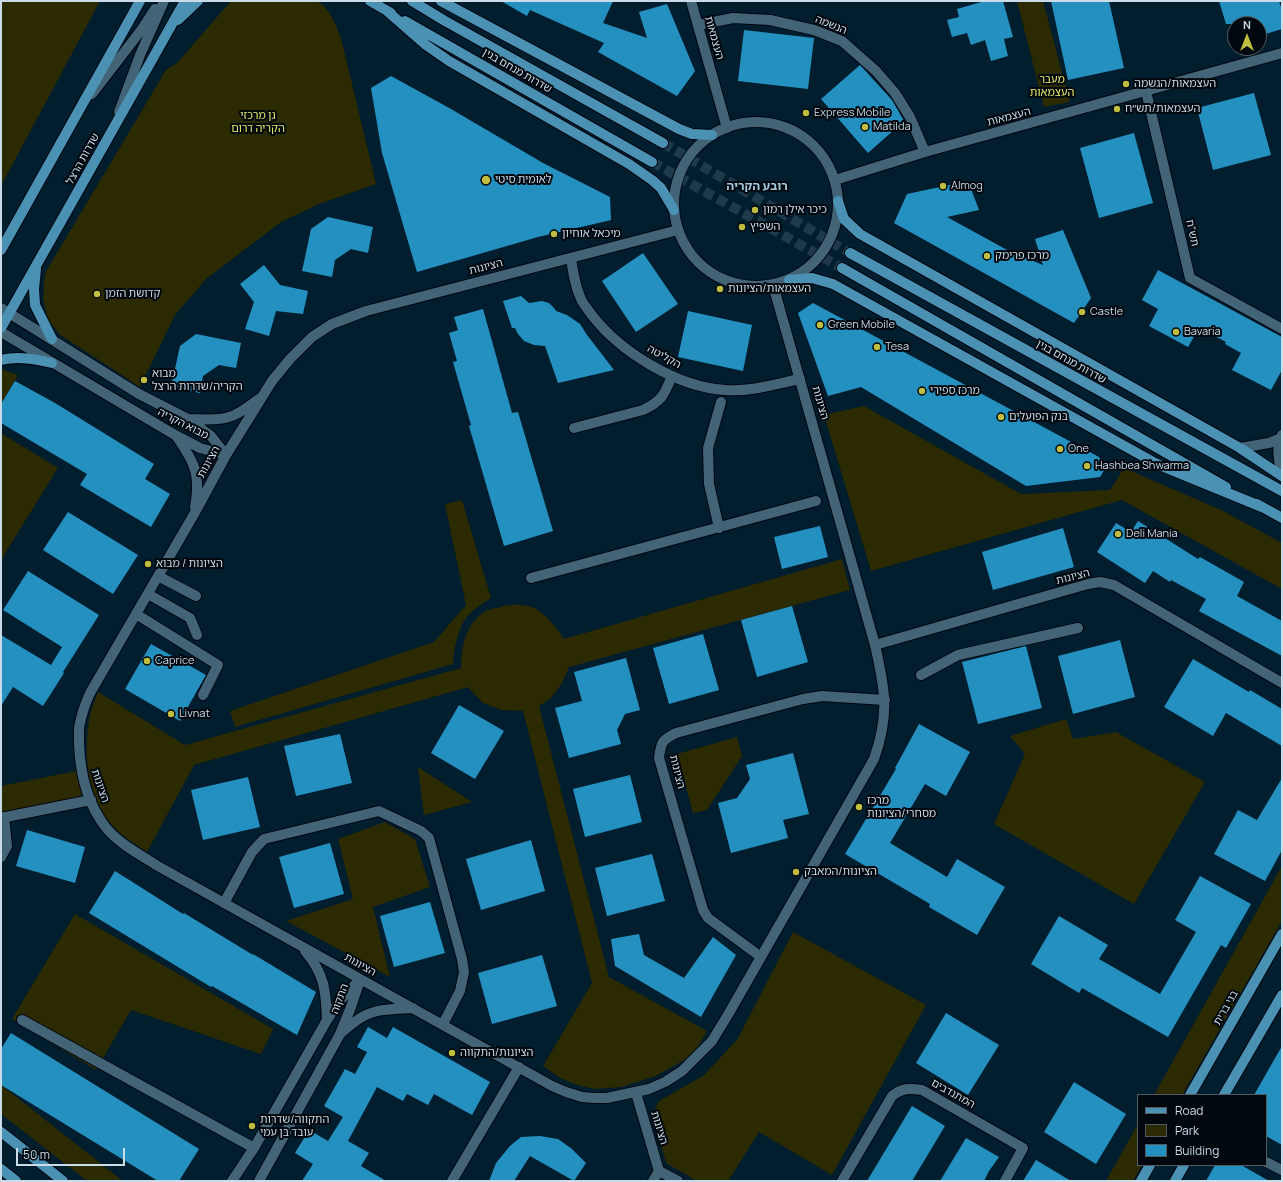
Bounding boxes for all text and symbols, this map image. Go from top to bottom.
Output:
street label: הנשמה [813,13,849,37]
street label: העצמאות [702,15,726,61]
north arrow [1227,16,1267,56]
text: N [1243,17,1251,32]
street label: שדרות מנחם בגין [480,46,554,96]
park label: מעבר העצמאות [1030,73,1074,99]
place label: העצמאות/הגשמה [1134,77,1216,91]
marker: העצמאות/הגשמה [1121,79,1131,89]
place label: העצמאות/תש״ח [1125,102,1200,116]
marker: העצמאות/תש״ח [1112,104,1122,114]
street label: העצמאות [986,105,1032,129]
place label: Express Mobile [814,106,890,120]
marker: Express Mobile [801,108,811,118]
park label: גן מרכזי הקריה דרום [231,109,285,135]
place label: Matilda [873,120,911,134]
marker: Matilda [860,122,870,132]
street label: שדרות הרצל [63,131,103,187]
place label: לאומית סיטי [495,173,551,187]
marker: לאומית סיטי [480,174,492,186]
place label: Almog [951,179,983,193]
district label: רובע הקריה [726,180,788,194]
marker: Almog [938,181,948,191]
place label: כיכר אילן רמון [763,203,827,217]
marker: כיכר אילן רמון [750,205,760,215]
street label: תש"ח [1183,218,1201,248]
place label: השפיץ [750,220,781,234]
marker: השפיץ [737,222,747,232]
place label: מיכאל אוחיון [562,227,621,241]
marker: מיכאל אוחיון [549,229,559,239]
place label: מרכז פרימק [995,249,1049,263]
marker: מרכז פרימק [982,251,992,261]
street label: הציונות [468,256,504,278]
place label: העצמאות/הציונות [728,282,811,296]
marker: העצמאות/הציונות [715,284,725,294]
place label: קדושת הזמן [105,287,160,301]
marker: קדושת הזמן [92,289,102,299]
place label: Castle [1090,305,1123,319]
marker: Castle [1077,307,1087,317]
place label: Green Mobile [828,318,895,332]
marker: Green Mobile [815,320,825,330]
place label: Bavaria [1184,325,1221,339]
marker: Bavaria [1171,327,1181,337]
street label: שדרות מנחם בגין [1034,337,1108,387]
place label: Tesa [885,340,909,354]
street label: הקליטה [645,342,683,372]
marker: Tesa [872,342,882,352]
place label: מבוא הקריה/שדרות הרצל [152,367,243,393]
marker: מבוא הקריה/שדרות הרצל [139,375,149,385]
place label: מרכז ספירי [930,384,980,398]
street label: הציונות [809,385,831,421]
marker: מרכז ספירי [917,386,927,396]
street label: מבוא הקריה [155,406,211,442]
place label: בנק הפועלים [1009,410,1068,424]
marker: בנק הפועלים [996,412,1006,422]
place label: One [1068,442,1089,456]
street label: הציונות [195,444,223,480]
marker: One [1055,444,1065,454]
place label: Hashbea Shwarma [1095,459,1189,473]
marker: Hashbea Shwarma [1082,461,1092,471]
place label: Deli Mania [1126,527,1178,541]
marker: Deli Mania [1113,529,1123,539]
place label: הציונות / מבוא [156,557,223,571]
marker: הציונות / מבוא [143,559,153,569]
street label: הציונות [1055,566,1091,588]
place label: Caprice [155,654,194,668]
marker: Caprice [142,656,152,666]
place label: Livnat [179,707,210,721]
marker: Livnat [166,709,176,719]
street label: הציונות [666,754,688,790]
street label: הציונות [88,768,112,804]
place label: מרכז מסחרי/הציונות [867,794,936,820]
marker: מרכז מסחרי/הציונות [854,802,864,812]
place label: הציונות/המאבק [804,865,877,879]
marker: הציונות/המאבק [791,867,801,877]
street label: הציונות [342,951,378,979]
street label: התקוה [328,982,352,1016]
street label: בני ברית [1211,988,1241,1028]
place label: הציונות/התקווה [460,1046,533,1060]
marker: הציונות/התקווה [447,1048,457,1058]
street label: המתנדבים [929,1077,977,1111]
legend [1137,1094,1267,1166]
text: Road [1175,1102,1203,1119]
street label: הציונות [648,1110,670,1146]
place label: התקווה/שדרות עובד בן עמי [260,1113,329,1139]
marker: התקווה/שדרות עובד בן עמי [247,1121,257,1131]
text: Park [1175,1122,1199,1139]
scale bar [18,1140,127,1166]
text: Building [1175,1142,1219,1159]
text: 50 m [23,1146,50,1163]

